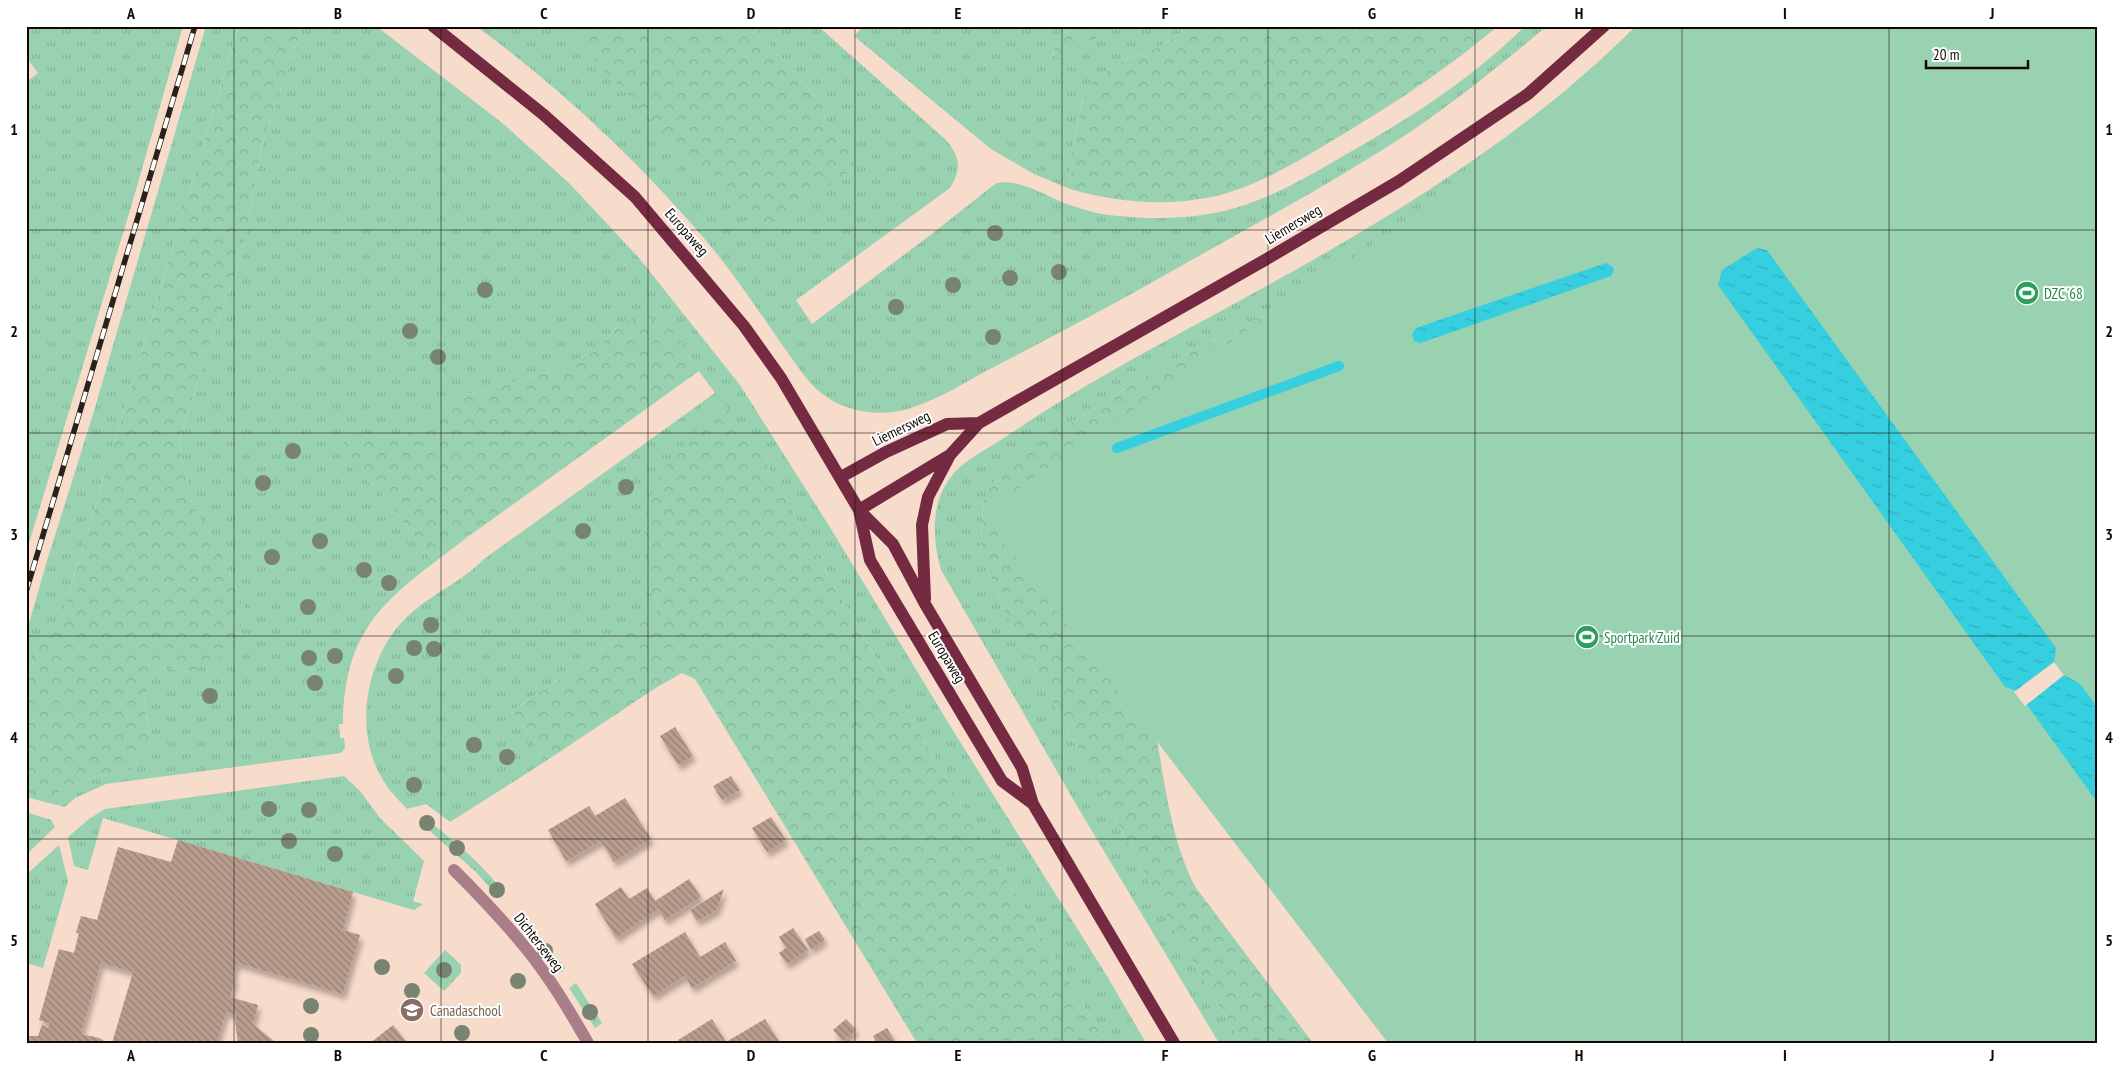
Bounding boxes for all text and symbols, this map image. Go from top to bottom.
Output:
text: A [126,3,136,23]
text: B [334,3,342,23]
text: C [540,3,548,23]
text: D [747,3,756,23]
text: E [955,3,962,23]
text: F [1162,3,1169,23]
text: G [1368,3,1376,23]
text: H [1575,3,1583,23]
text: I [1783,3,1787,23]
text: J [1989,3,1994,23]
scale bar [1926,38,2028,70]
text: 20 m [1933,45,1959,64]
text: 1 [10,119,18,139]
text: 1 [2105,119,2113,139]
street label: Liemersweg [1261,200,1325,248]
street label: Europaweg [661,204,713,260]
sports icon: DZC '68 [2014,280,2040,306]
place label: DZC '68 [2044,284,2083,303]
text: 2 [10,321,18,341]
text: 2 [2105,321,2113,341]
street label: Liemersweg [869,406,933,450]
text: 3 [10,524,18,544]
text: 3 [2105,524,2113,544]
sports icon: Sportpark Zuid [1574,624,1600,650]
street label: Europaweg [924,628,970,686]
place label: Sportpark Zuid [1604,628,1680,647]
text: 4 [10,727,18,747]
text: 4 [2105,727,2113,747]
street label: Dichterseweg [510,909,568,975]
text: 5 [10,930,18,950]
text: 5 [2105,930,2113,950]
school or university icon: Canadaschool [399,997,425,1023]
place label: Canadaschool [430,1001,502,1020]
text: A [126,1045,136,1065]
text: B [334,1045,342,1065]
text: C [540,1045,548,1065]
text: D [747,1045,756,1065]
text: E [955,1045,962,1065]
text: F [1162,1045,1169,1065]
text: G [1368,1045,1376,1065]
text: H [1575,1045,1583,1065]
text: I [1783,1045,1787,1065]
text: J [1989,1045,1994,1065]

